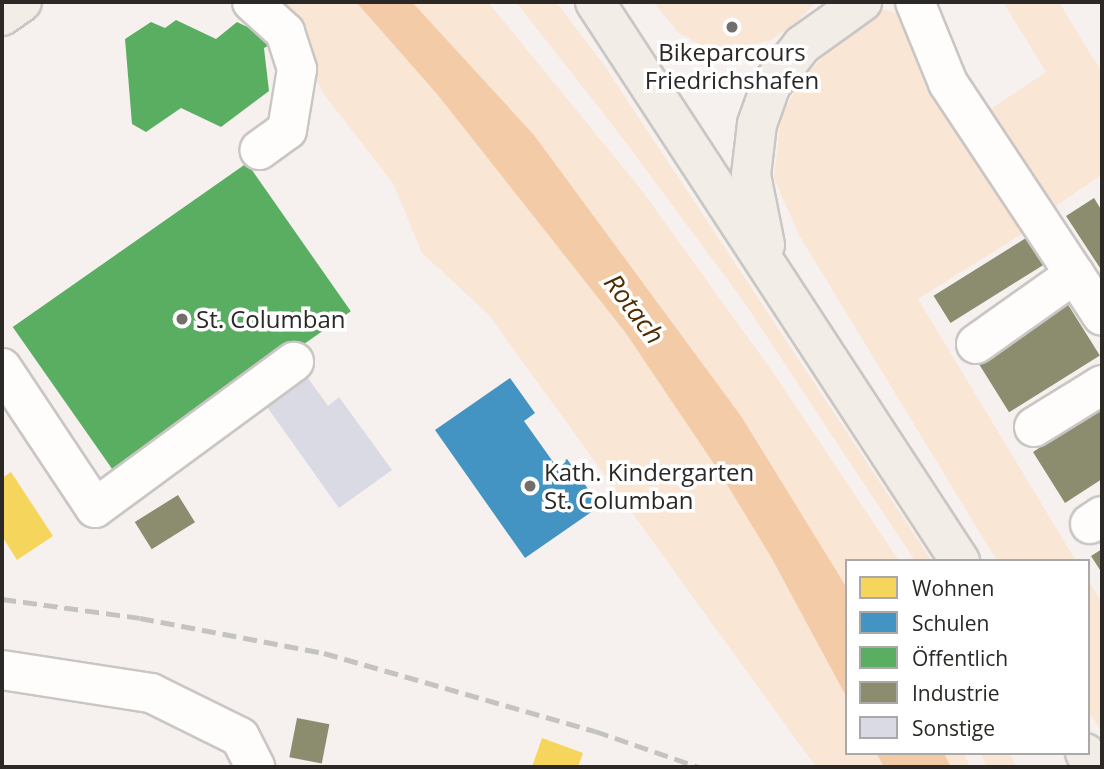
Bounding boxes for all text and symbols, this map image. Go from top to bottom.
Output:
marker: Bikeparcours Friedrichshafen [724,19,740,35]
place label: Bikeparcours Friedrichshafen [645,38,819,94]
water label: Rotach [598,268,670,350]
place label: St. Columban [196,305,346,333]
marker: St. Columban [174,311,190,327]
place label: Kath. Kindergarten St. Columban [544,458,754,514]
marker: Kath. Kindergarten St. Columban [522,478,538,494]
legend [845,559,1090,755]
text: Wohnen [912,574,994,602]
text: Schulen [912,609,989,637]
text: Öffentlich [912,644,1008,672]
text: Industrie [912,679,1000,707]
text: Sonstige [912,714,995,742]

